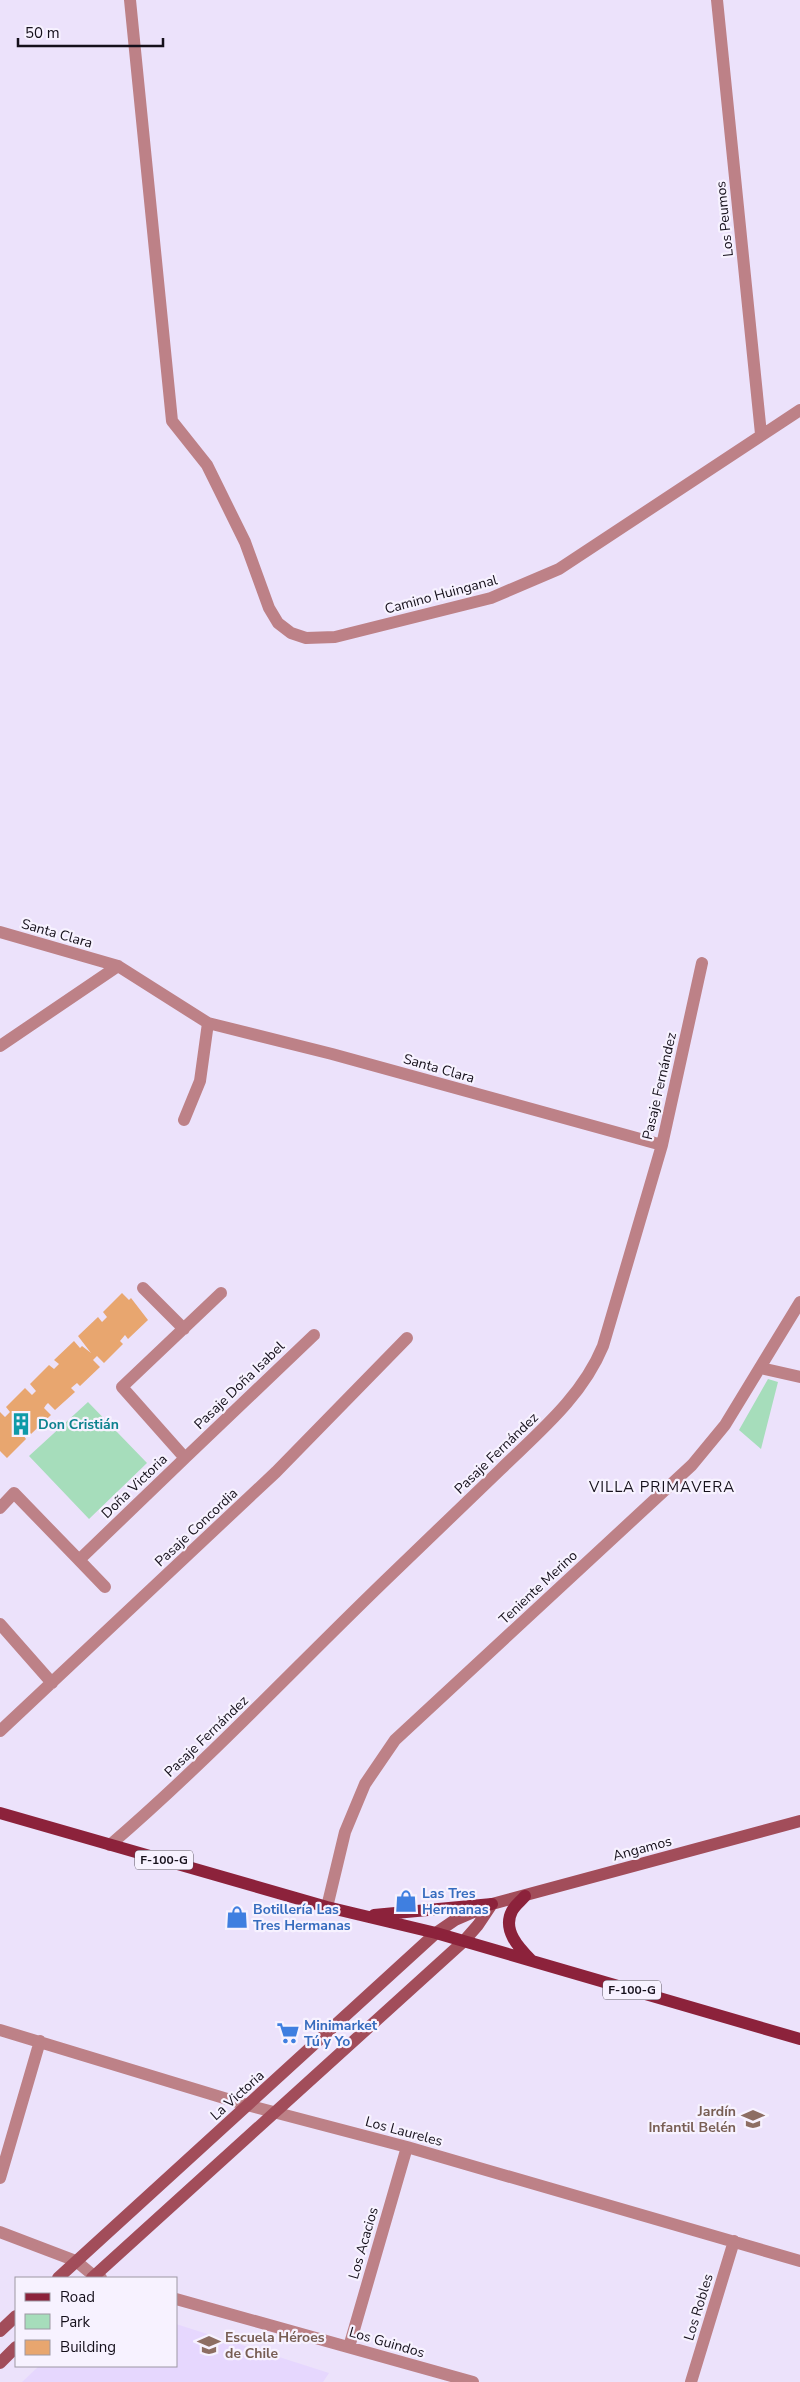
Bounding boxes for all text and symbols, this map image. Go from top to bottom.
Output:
scale bar [18,15,162,47]
text: 50 m [25,23,60,43]
street label: Los Peumos [711,180,738,258]
street label: Camino Huinganal [383,570,500,619]
street label: Santa Clara [19,914,95,953]
street label: Pasaje Fernández [638,1030,681,1142]
street label: Santa Clara [401,1049,477,1088]
street label: Pasaje Doña Isabel [190,1337,289,1434]
street label: Pasaje Fernández [450,1408,543,1498]
building icon: Don Cristián [8,1411,34,1437]
place label: Don Cristián [38,1415,119,1434]
street label: Doña Victoria [97,1450,171,1523]
district label: VILLA PRIMAVERA [588,1477,735,1497]
street label: Pasaje Concordia [151,1484,242,1571]
street label: Teniente Merino [495,1546,582,1629]
street label: Pasaje Fernández [160,1691,253,1781]
street label: Angamos [611,1831,674,1865]
road number: F-100-G [135,1850,193,1870]
place label: Las Tres Hermanas [422,1884,489,1919]
shop icon: Las Tres Hermanas [393,1888,419,1914]
place label: Botillería Las Tres Hermanas [253,1900,351,1935]
shop icon: Botillería Las Tres Hermanas [224,1904,250,1930]
road number: F-100-G [603,1980,661,2000]
place label: Minimarket Tú y Yo [304,2016,378,2051]
supermarket icon: Minimarket Tú y Yo [275,2020,301,2046]
street label: La Victoria [206,2066,268,2125]
place label: Jardín Infantil Belén [648,2102,736,2137]
school or university icon: Jardín Infantil Belén [740,2106,766,2132]
street label: Los Laureles [363,2112,445,2151]
street label: Los Acacios [344,2205,383,2281]
street label: Los Robles [679,2271,718,2343]
legend [15,2277,178,2367]
text: Road [60,2287,95,2307]
text: Park [60,2312,90,2332]
street label: Los Guindos [347,2323,427,2362]
place label: Escuela Héroes de Chile [225,2328,325,2363]
school or university icon: Escuela Héroes de Chile [196,2332,222,2358]
text: Building [60,2337,116,2357]

